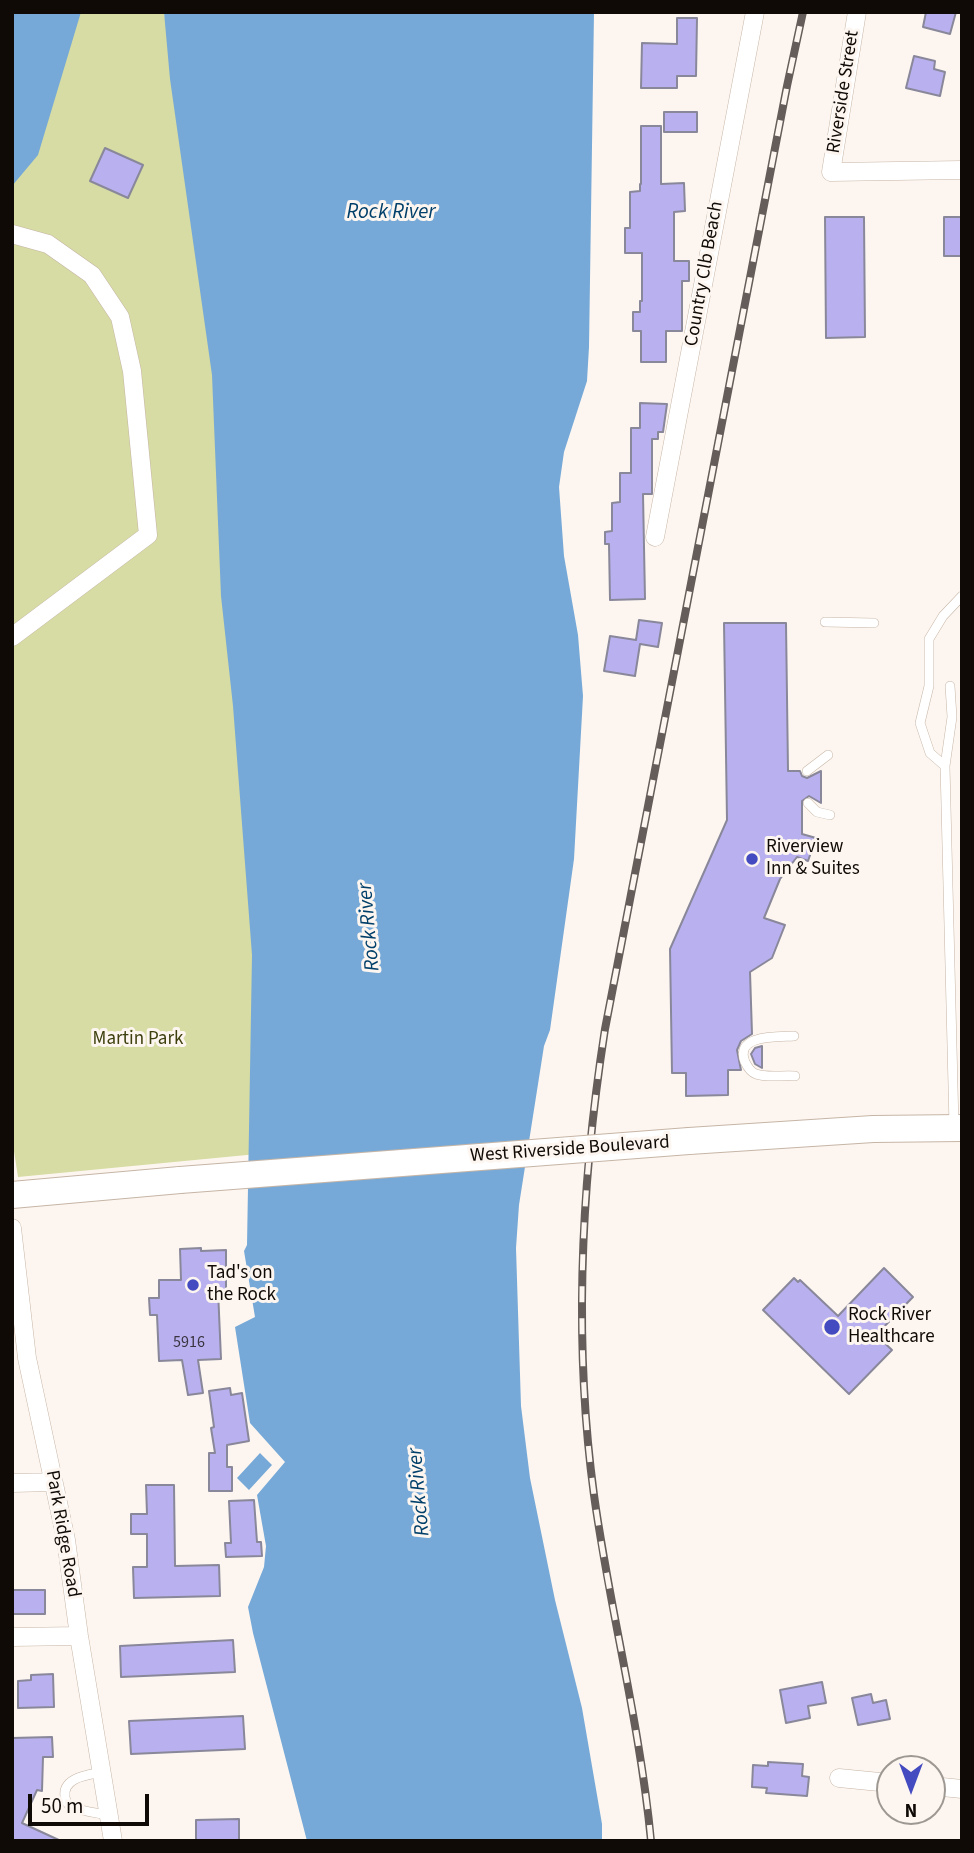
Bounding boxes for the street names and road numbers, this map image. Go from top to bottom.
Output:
street label: Riverside Street [823,29,865,155]
street label: Country Clb Beach [681,200,729,348]
street label: West Riverside Boulevard [469,1132,671,1168]
street label: Park Ridge Road [40,1469,84,1599]

